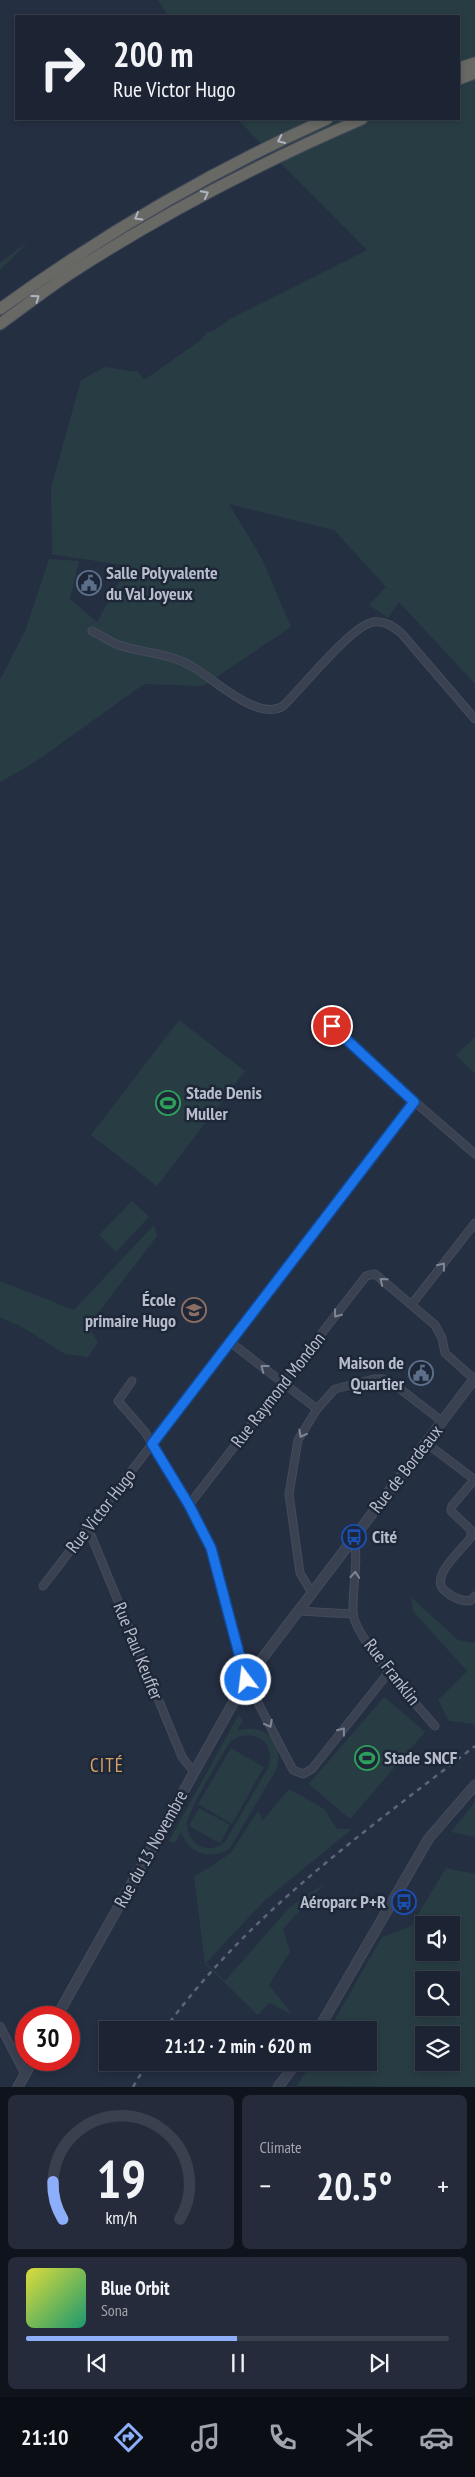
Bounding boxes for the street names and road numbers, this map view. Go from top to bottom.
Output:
street label: Rue Raymond Mondon [225,1327,330,1452]
street label: Rue de Bordeaux [364,1420,448,1517]
street label: Rue Victor Hugo [61,1464,141,1557]
street label: Rue Paul Keuffer [108,1599,168,1703]
street label: Rue Franklin [359,1634,426,1710]
street label: Rue du 13 Novembre [109,1786,192,1912]

